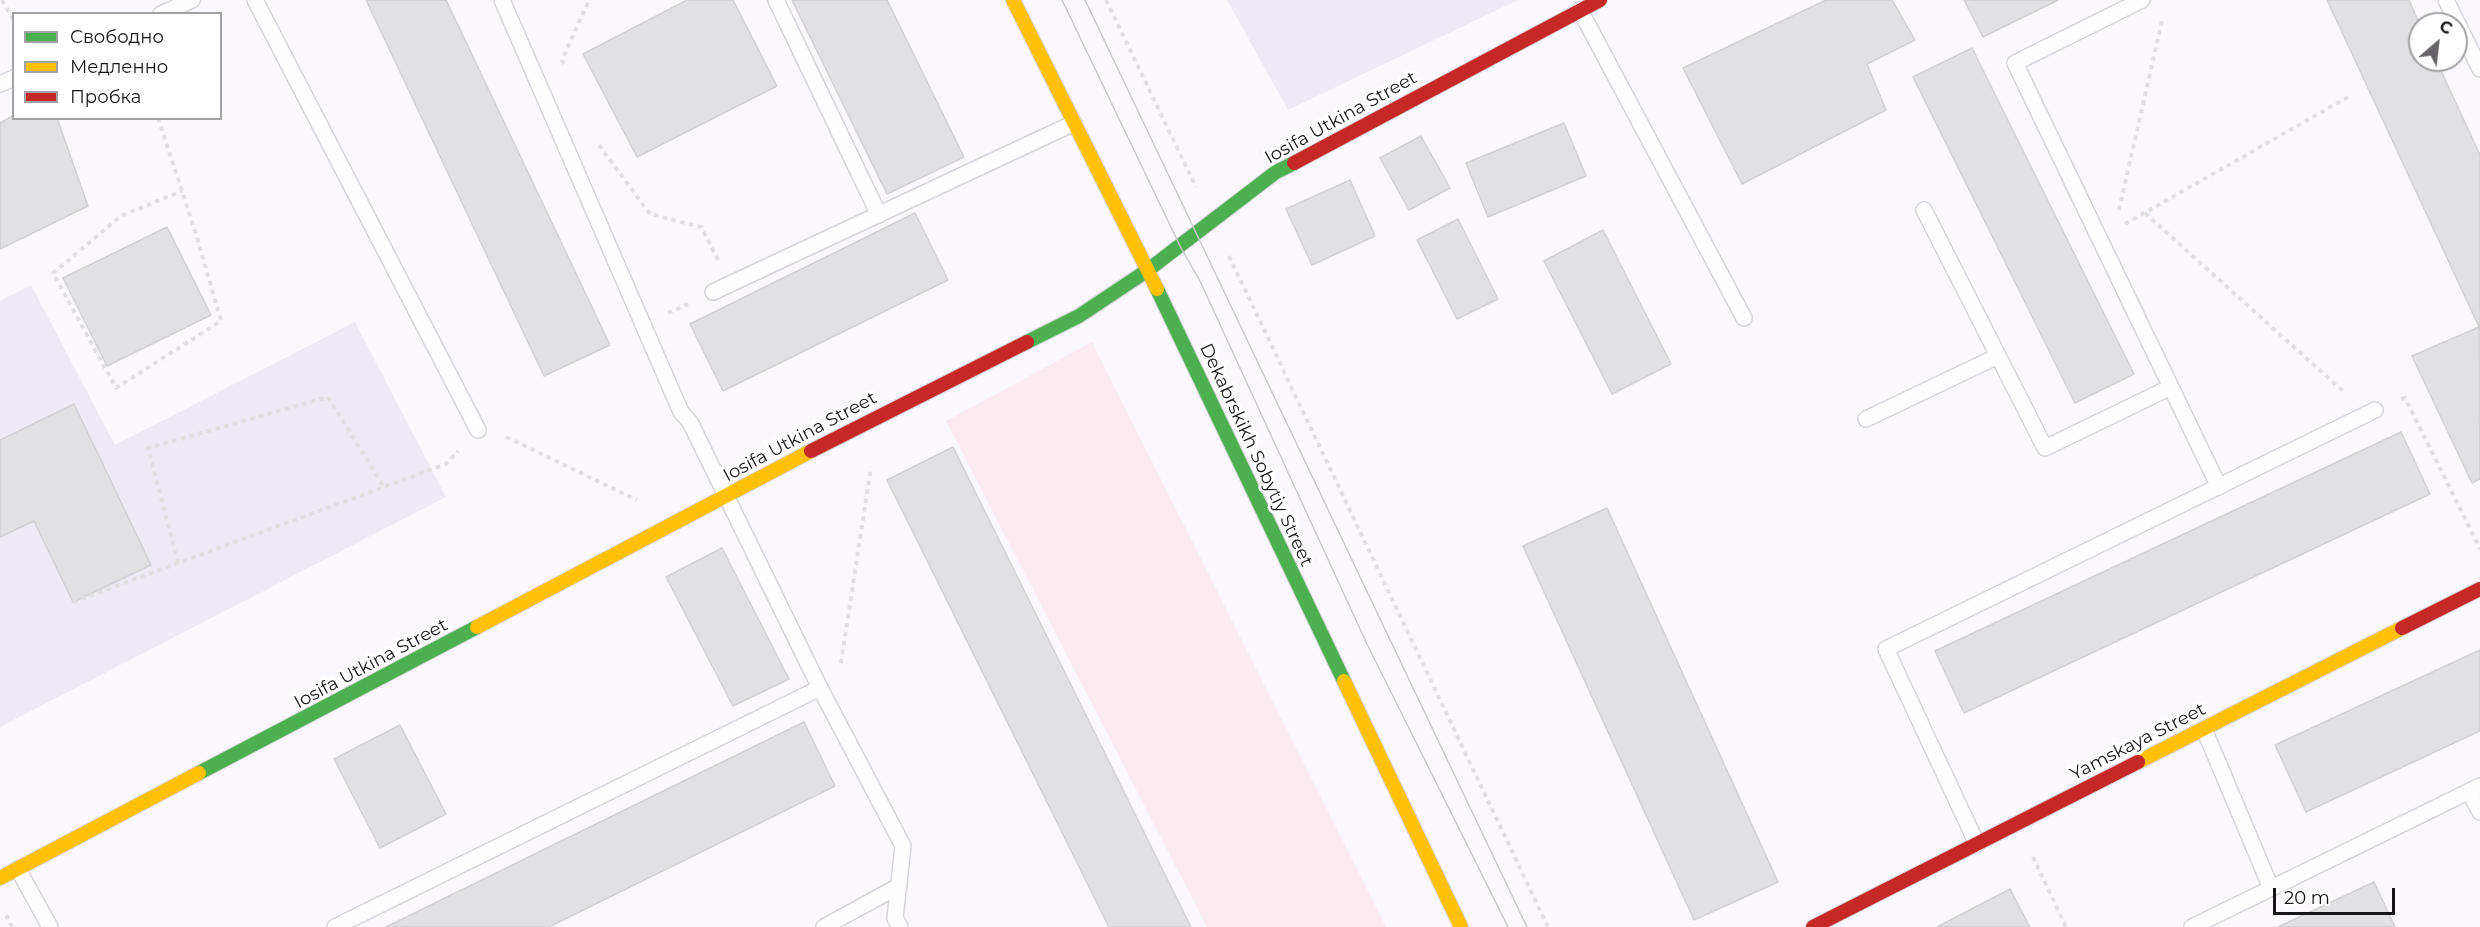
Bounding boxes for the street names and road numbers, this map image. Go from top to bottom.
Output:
street label: Iosifa Utkina Street [1261,67,1421,169]
street label: Dekabrskikh Sobytiy Street [1195,340,1317,570]
street label: Iosifa Utkina Street [720,387,880,487]
street label: Iosifa Utkina Street [291,614,451,714]
street label: Yamskaya Street [2067,699,2209,785]

